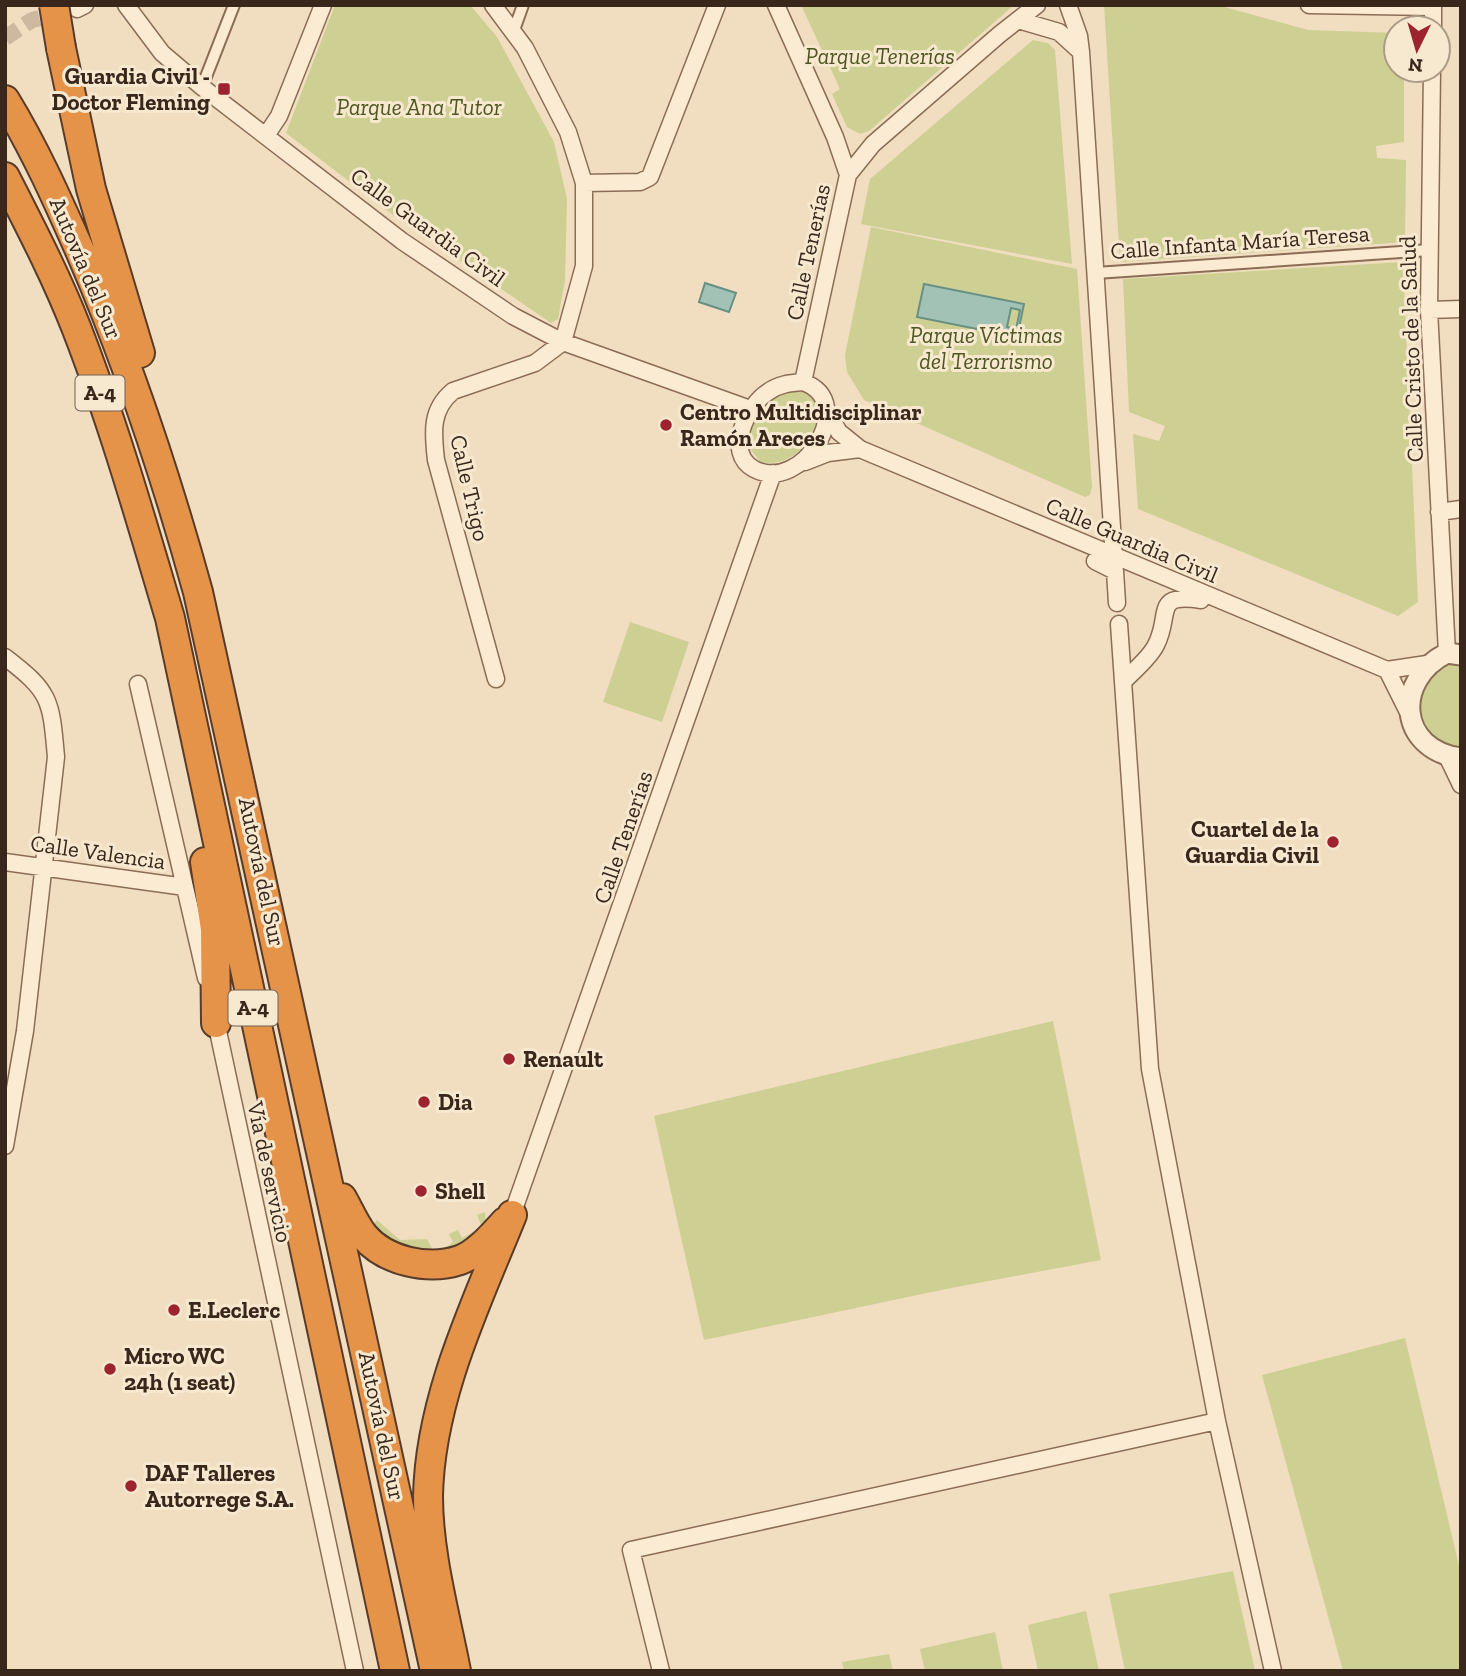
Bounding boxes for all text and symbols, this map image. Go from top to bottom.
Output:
north arrow [1382,14,1452,84]
park label: Parque Tenerías [805,42,955,70]
text: N [1407,53,1424,78]
place label: Guardia Civil - Doctor Fleming [51,62,210,116]
marker: Guardia Civil - Doctor Fleming [216,81,232,97]
park label: Parque Ana Tutor [336,93,502,121]
street label: Calle Guardia Civil [345,161,511,293]
street label: Calle Tenerías [780,181,836,323]
street label: Autovía del Sur [44,193,128,343]
street label: Calle Infanta María Teresa [1109,219,1371,265]
street label: Calle Cristo de la Salud [1393,235,1429,463]
park label: Parque Víctimas del Terrorismo [909,321,1063,375]
road number: A-4 [76,376,124,410]
place label: Centro Multidisciplinar Ramón Areces [680,398,922,452]
marker: Centro Multidisciplinar Ramón Areces [658,417,674,433]
street label: Calle Trigo [444,432,496,544]
street label: Calle Guardia Civil [1042,491,1222,589]
street label: Calle Tenerías [587,767,659,907]
street label: Autovía del Sur [233,795,291,949]
place label: Cuartel de la Guardia Civil [1185,815,1319,869]
street label: Calle Valencia [29,829,167,875]
marker: Cuartel de la Guardia Civil [1325,834,1341,850]
road number: A-4 [229,990,278,1026]
place label: Renault [523,1045,604,1073]
marker: Renault [501,1051,517,1067]
place label: Dia [438,1088,473,1116]
marker: Dia [416,1094,432,1110]
street label: Vía de servicio [241,1098,299,1245]
place label: Shell [435,1177,486,1205]
marker: Shell [413,1183,429,1199]
place label: E.Leclerc [188,1296,280,1324]
marker: E.Leclerc [166,1302,182,1318]
place label: Micro WC 24h (1 seat) [124,1342,235,1396]
street label: Autovía del Sur [353,1349,411,1503]
marker: Micro WC 24h (1 seat) [102,1361,118,1377]
place label: DAF Talleres Autorrege S.A. [145,1459,294,1513]
marker: DAF Talleres Autorrege S.A. [123,1478,139,1494]

